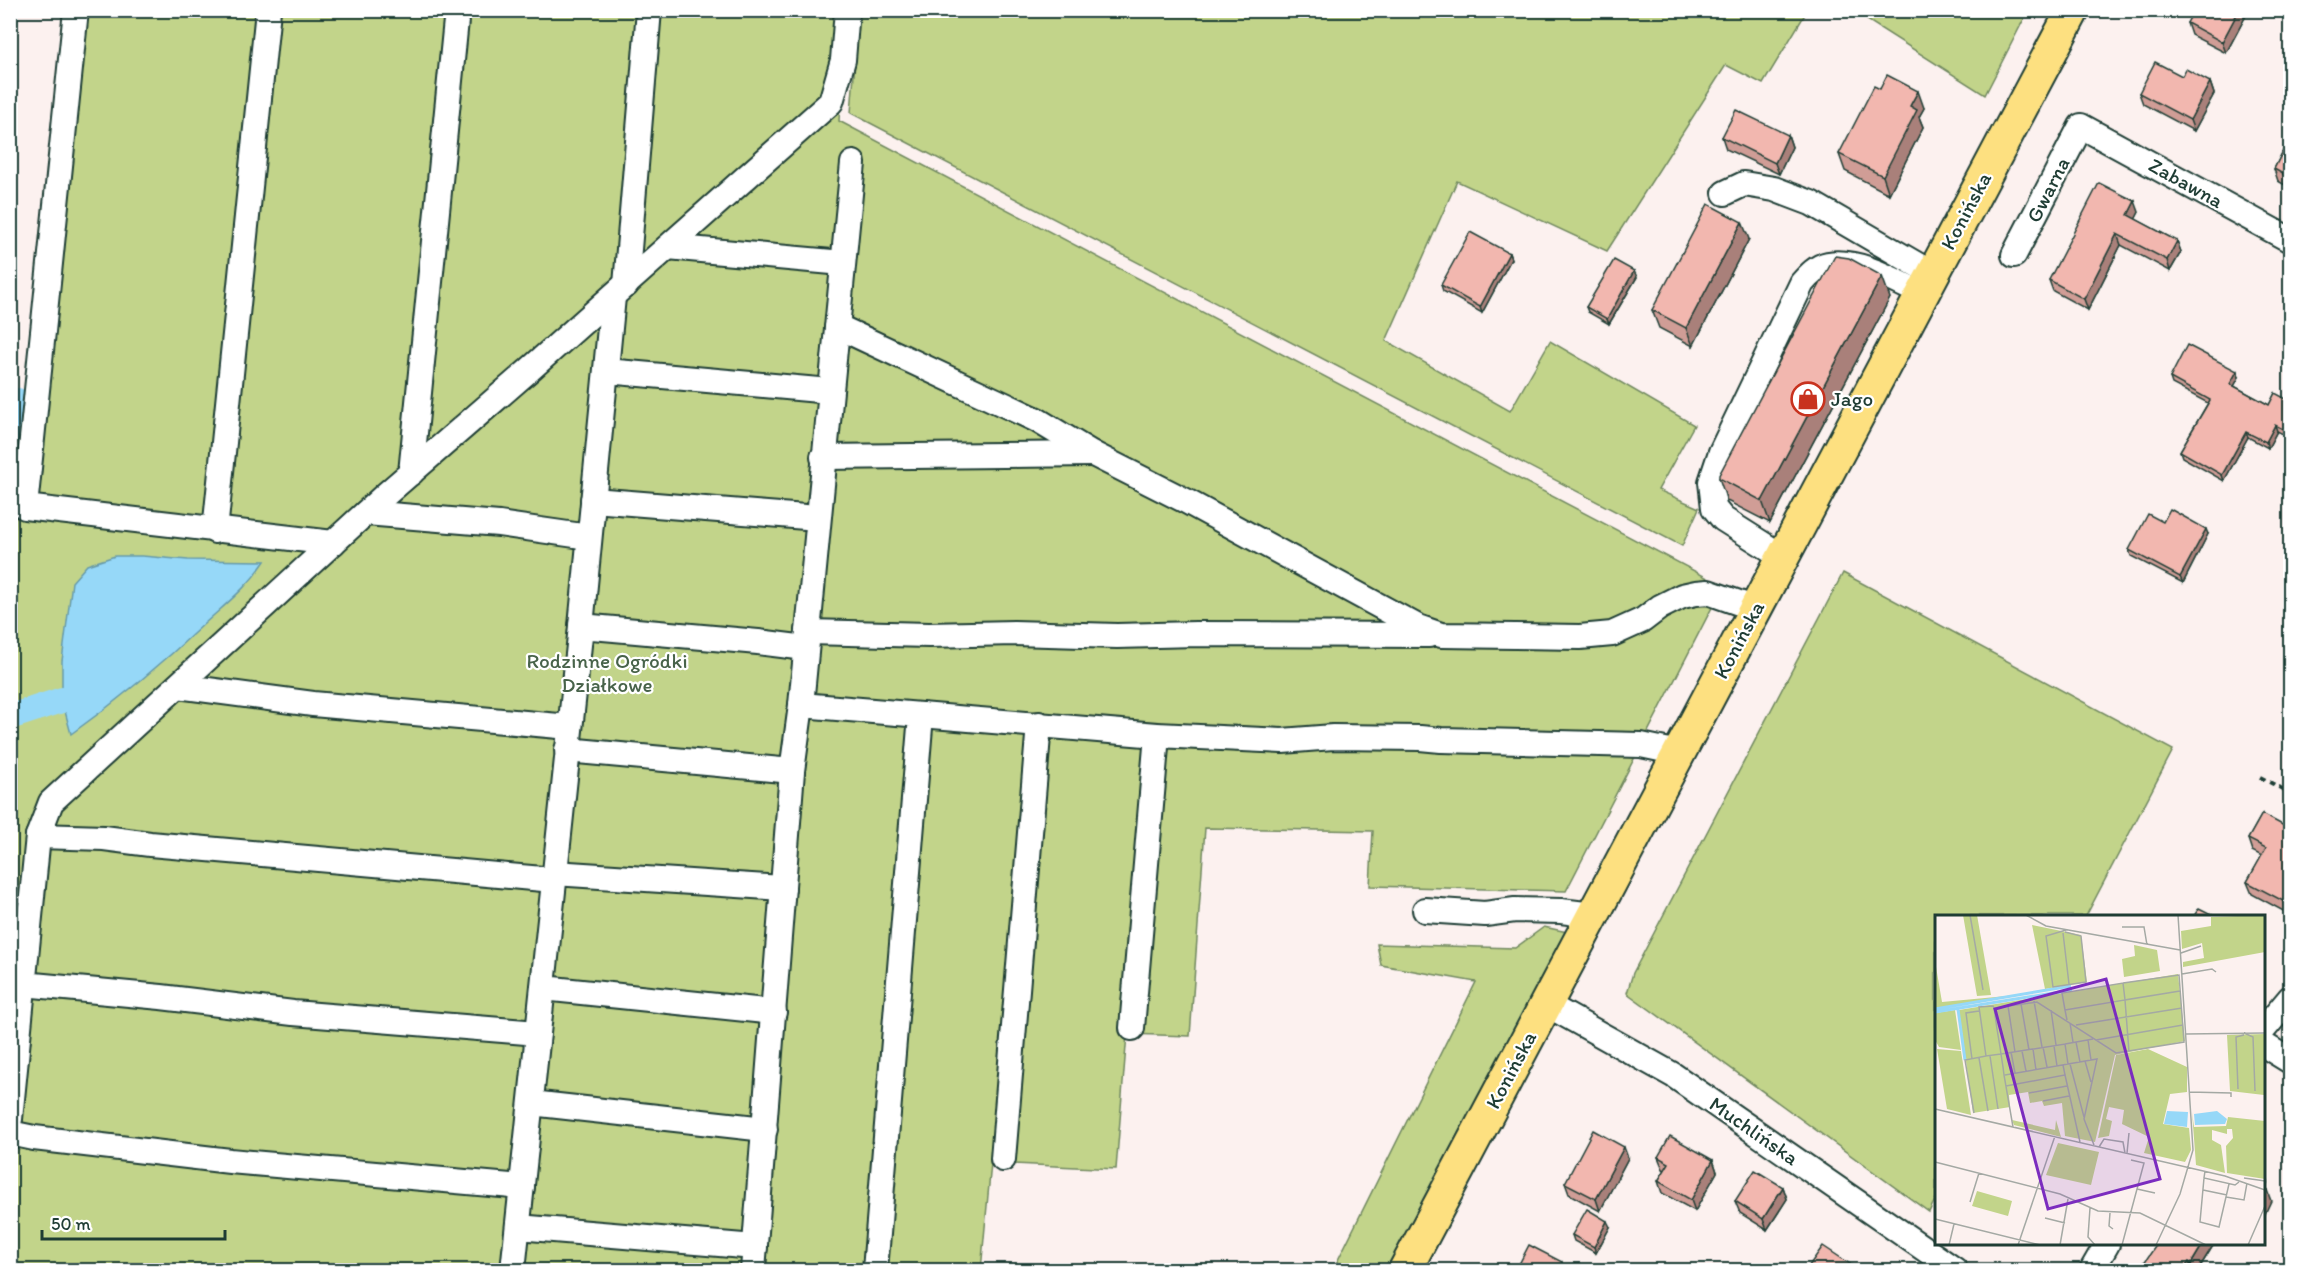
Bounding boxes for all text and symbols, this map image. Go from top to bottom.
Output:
street label: Zabawna [2145,152,2228,213]
street label: Gwarna [2021,153,2075,227]
street label: Konińska [1935,168,1996,254]
shop icon: Jago [1790,381,1826,417]
place label: Jago [1831,386,1873,411]
street label: Konińska [1708,597,1769,683]
park label: Rodzinne Ogródki Działkowe [526,648,688,697]
inset map [1935,915,2265,1245]
street label: Konińska [1480,1027,1541,1113]
street label: Muchlińska [1705,1091,1804,1170]
scale bar [42,1203,225,1241]
text: 50 m [51,1213,91,1235]

